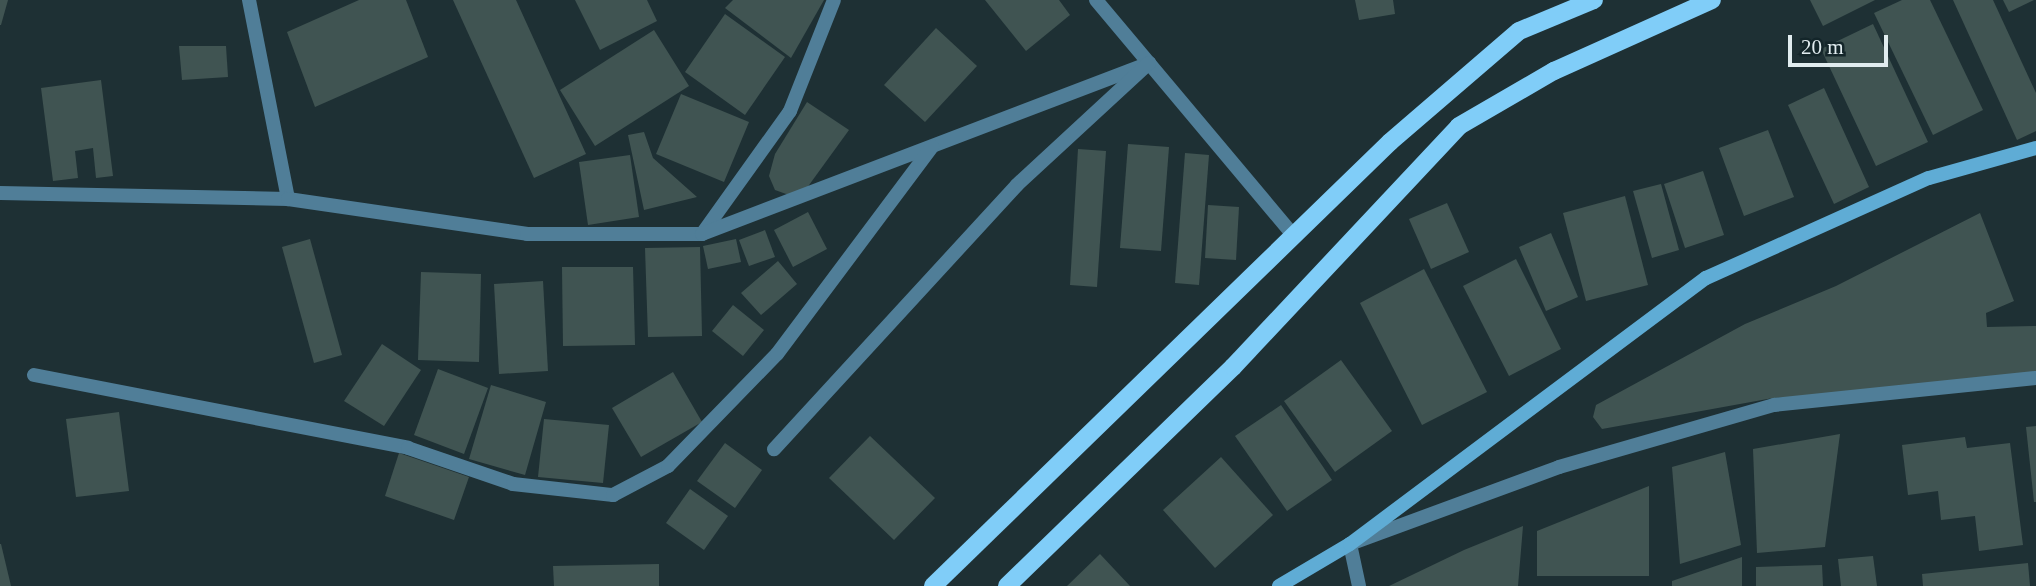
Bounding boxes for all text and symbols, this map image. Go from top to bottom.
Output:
scale bar [1791,21,1891,65]
text: 20 m [1801,35,1844,59]

